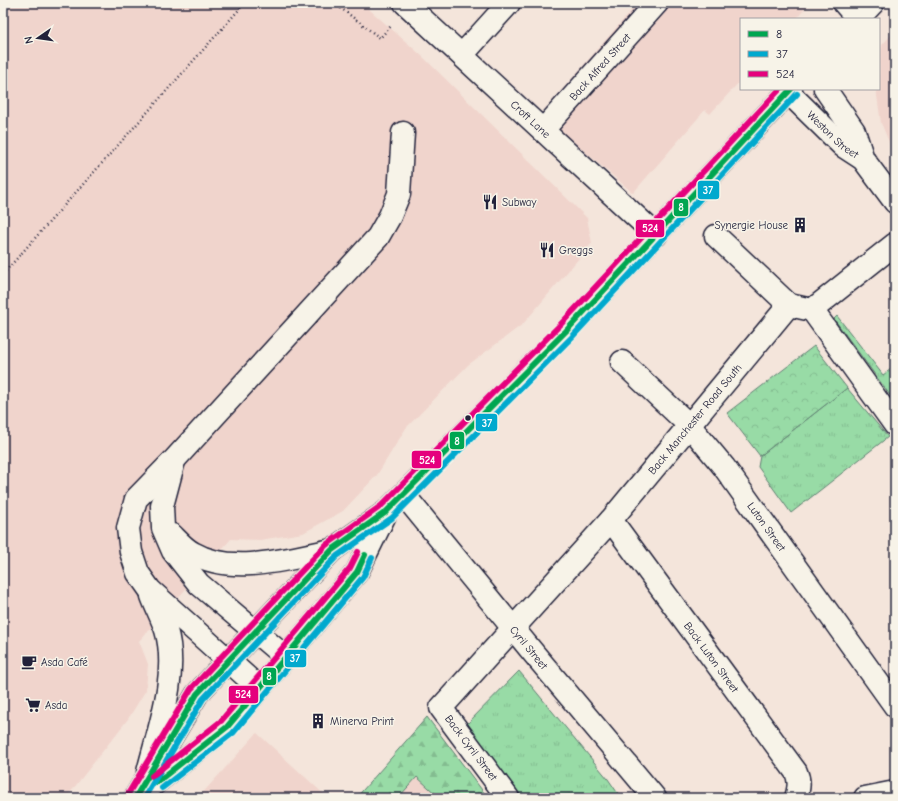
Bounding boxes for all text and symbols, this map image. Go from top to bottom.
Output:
north arrow [18,18,58,58]
legend [740,18,880,90]
text: 8 [776,27,782,41]
street label: Back Alfred Street [566,30,634,103]
text: N [22,35,36,45]
text: 37 [776,47,788,61]
text: 524 [776,67,795,81]
street label: Croft Lane [508,98,553,141]
street label: Weston Street [805,108,862,161]
line badge: 37 [697,180,720,200]
text: 37 [703,184,713,197]
restaurant icon: Subway [481,193,499,211]
place label: Subway [502,196,537,209]
line badge: 8 [673,198,689,217]
text: 8 [678,201,684,214]
building icon: Synergie House [791,216,809,234]
line badge: 524 [635,219,665,238]
place label: Synergie House [714,219,788,232]
text: 524 [642,222,658,235]
restaurant icon: Greggs [538,241,556,259]
place label: Greggs [559,244,593,257]
street label: Back Manchester Road South [645,361,744,477]
unlabelled marker [463,413,473,423]
line badge: 37 [475,413,498,432]
text: 37 [482,417,492,430]
line badge: 8 [449,431,465,450]
text: 8 [454,435,460,448]
line badge: 524 [411,450,442,469]
text: 524 [419,454,435,467]
street label: Luton Street [745,500,789,554]
street label: Back Luton Street [682,619,742,695]
street label: Cyril Street [507,623,551,672]
line badge: 37 [284,649,307,668]
text: 37 [290,652,300,665]
cafe icon: Asda Café [20,653,38,671]
place label: Asda Café [41,656,88,669]
line badge: 8 [262,667,277,686]
text: 8 [266,670,272,683]
line badge: 524 [228,685,259,704]
text: 524 [235,688,251,701]
supermarket icon: Asda [24,696,42,714]
place label: Asda [45,699,67,712]
building icon: Minerva Print [309,712,327,730]
street label: Back Cyril Street [442,713,500,784]
place label: Minerva Print [330,715,395,728]

